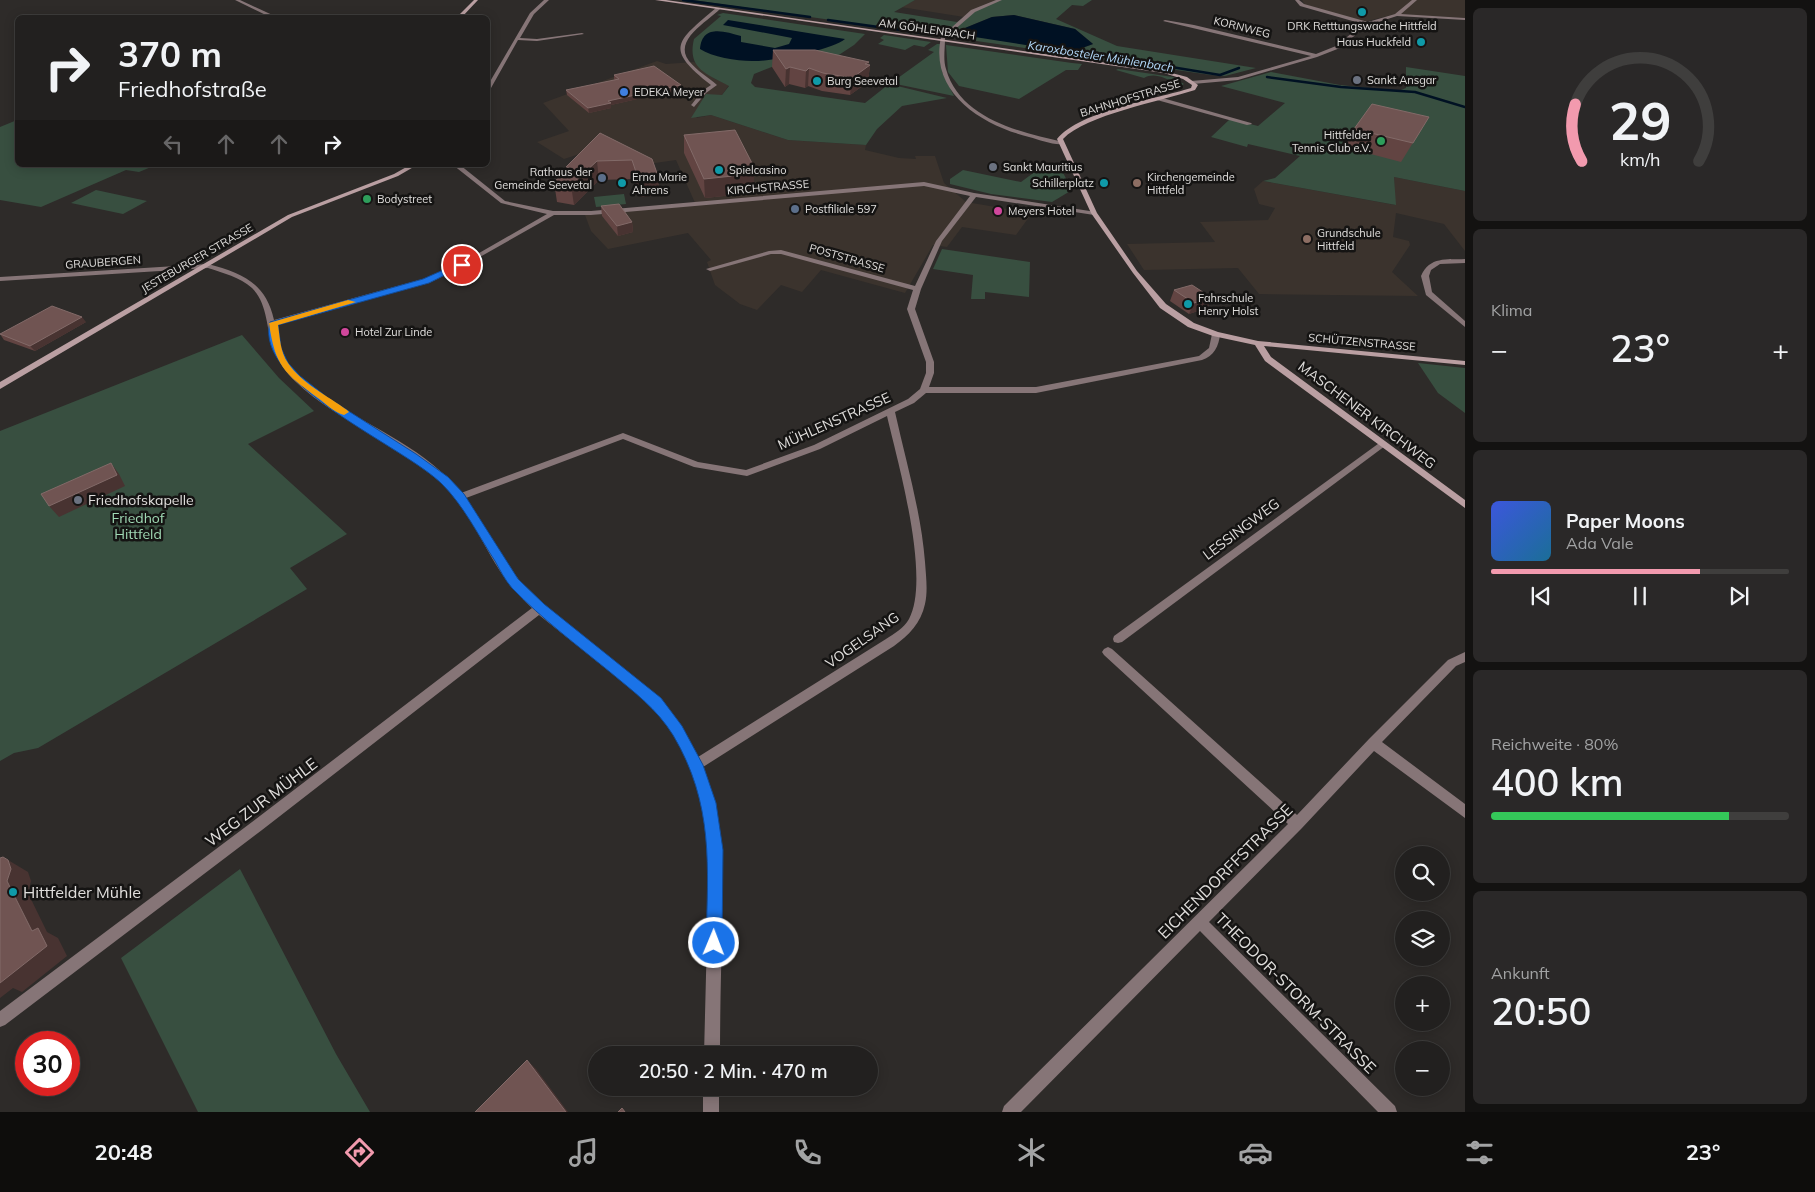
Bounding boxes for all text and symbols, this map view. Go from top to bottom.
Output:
marker: DRK Retttungswache Hittfeld [1356,6,1368,18]
street label: KORNWEG [1212,13,1272,41]
street label: AM GÖHLENBACH [878,15,976,43]
place label: DRK Retttungswache Hittfeld [1287,19,1437,33]
text: 370 m [118,32,222,76]
icon: right [35,35,100,100]
place label: Haus Huckfeld [1337,35,1411,49]
marker: Haus Huckfeld [1415,36,1427,48]
water label: Karoxbosteler Mühlenbach [1027,37,1175,75]
place label: Sankt Ansgar [1367,73,1436,87]
place label: Burg Seevetal [827,74,898,88]
marker: Sankt Ansgar [1351,74,1363,86]
text: Friedhofstraße [118,75,267,103]
marker: Burg Seevetal [811,75,823,87]
street label: BAHNHOFSTRASSE [1078,76,1182,120]
place label: EDEKA Meyer [634,85,704,99]
marker: EDEKA Meyer [618,86,630,98]
text: 29 [1609,88,1671,153]
place label: Hittfelder Tennis Club e.V. [1292,128,1371,155]
icon: left [159,130,187,158]
icon: ahead [212,130,240,158]
icon: ahead [265,130,293,158]
icon: right [318,130,346,158]
marker: Hittfelder Tennis Club e.V. [1375,135,1387,147]
text: km/h [1620,148,1660,170]
place label: Sankt Mauritius [1003,160,1082,174]
marker: Sankt Mauritius [987,161,999,173]
place label: Spielcasino [729,163,786,177]
marker: Spielcasino [713,164,725,176]
place label: Rathaus der Gemeinde Seevetal [494,165,592,192]
place label: Erna Marie Ahrens [632,170,687,197]
place label: Kirchengemeinde Hittfeld [1147,170,1235,197]
marker: Rathaus der Gemeinde Seevetal [596,172,608,184]
street label: KIRCHSTRASSE [726,176,810,198]
place label: Schillerplatz [1032,176,1094,190]
marker: Erna Marie Ahrens [616,177,628,189]
marker: Schillerplatz [1098,177,1110,189]
marker: Kirchengemeinde Hittfeld [1131,177,1143,189]
place label: Bodystreet [377,192,432,206]
marker: Bodystreet [361,193,373,205]
place label: Postfiliale 597 [805,202,877,216]
marker: Postfiliale 597 [789,203,801,215]
place label: Meyers Hotel [1008,204,1074,218]
marker: Meyers Hotel [992,205,1004,217]
street label: JESTEBURGER STRASSE [139,220,255,296]
place label: Grundschule Hittfeld [1317,226,1381,253]
marker: Grundschule Hittfeld [1301,233,1313,245]
street label: POSTSTRASSE [808,241,886,275]
pin [441,244,483,286]
icon: arrive [448,251,476,279]
street label: GRAUBERGEN [65,252,141,272]
place label: Fahrschule Henry Holst [1198,291,1259,318]
marker: Fahrschule Henry Holst [1182,298,1194,310]
text: Klima [1491,300,1532,320]
text: 23° [1610,324,1670,372]
place label: Hotel Zur Linde [355,325,432,339]
marker: Hotel Zur Linde [339,326,351,338]
street label: SCHÜTZENSTRASSE [1308,330,1416,354]
text: − [1491,332,1508,367]
text: + [1772,332,1789,367]
street label: MASCHENER KIRCHWEG [1295,357,1439,473]
street label: MÜHLENSTRASSE [775,388,893,454]
place label: Friedhofskapelle [88,491,194,509]
marker: Friedhofskapelle [72,494,84,506]
street label: LESSINGWEG [1199,494,1283,564]
park label: Friedhof Hittfeld [111,509,165,543]
text: Paper Moons [1566,509,1685,533]
text: Ada Vale [1566,533,1633,553]
icon: previous [1527,582,1555,610]
icon: pause [1626,582,1654,610]
icon: next [1725,582,1753,610]
street label: VOGELSANG [822,608,902,672]
text: Reichweite · 80% [1491,734,1618,754]
street label: WEG ZUR MÜHLE [201,753,321,851]
text: 400 km [1491,758,1624,806]
street label: EICHENDORFFSTRASSE [1153,799,1297,943]
map controls [1395,846,1450,1096]
button: search [1395,846,1450,901]
place label: Hittfelder Mühle [23,882,141,902]
marker: Hittfelder Mühle [7,886,19,898]
street label: THEODOR-STORM-STRASSE [1212,909,1380,1077]
button: layers [1395,911,1450,966]
position arrow [687,916,739,968]
text: Ankunft [1491,963,1550,983]
button: + [1395,976,1450,1031]
text: 20:50 [1491,987,1591,1035]
speed limit sign: 30 [15,1031,80,1096]
button: − [1395,1041,1450,1096]
text: 20:50 · 2 Min. · 470 m [638,1059,828,1083]
icon: directions [342,1135,377,1170]
icon: music [566,1135,601,1170]
icon: phone [790,1135,825,1170]
icon: climate [1014,1135,1049,1170]
icon: car [1238,1135,1273,1170]
icon: filters [1462,1135,1497,1170]
text: 20:48 [94,1138,153,1166]
text: 23° [1686,1138,1720,1166]

